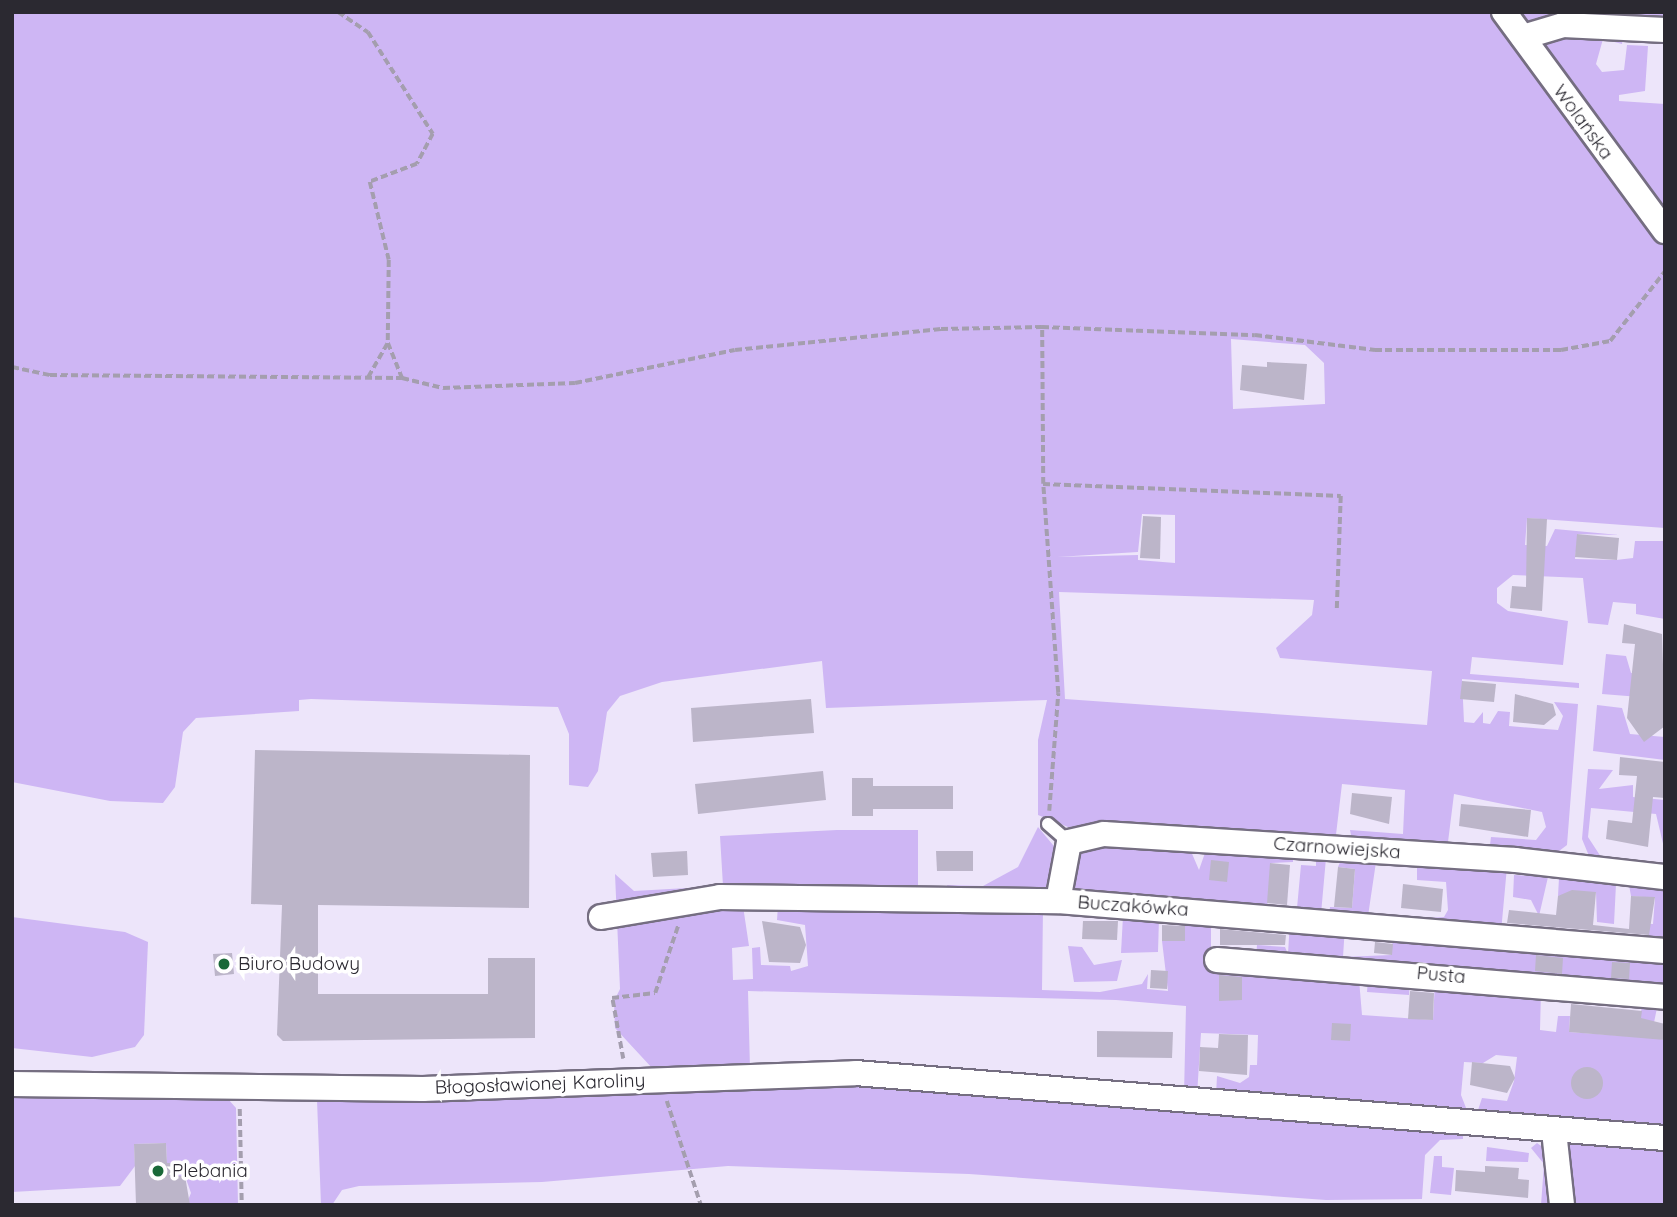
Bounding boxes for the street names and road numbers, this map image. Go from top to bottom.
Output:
street label: Wolańska [1548,80,1618,164]
street label: Czarnowiejska [1273,832,1401,864]
street label: Buczakówka [1077,891,1189,921]
street label: Pusta [1416,962,1466,988]
street label: Błogosławionej Karoliny [434,1069,646,1099]

